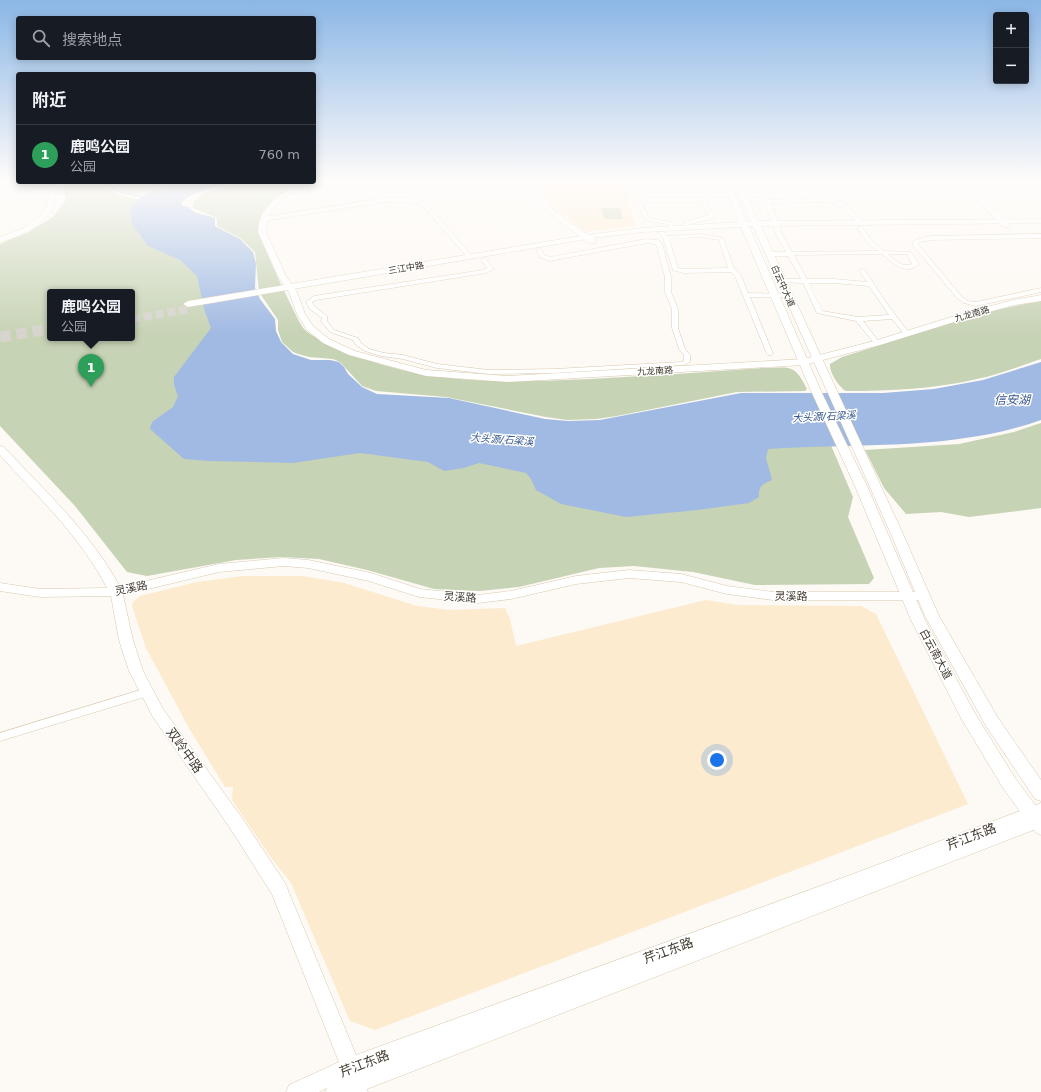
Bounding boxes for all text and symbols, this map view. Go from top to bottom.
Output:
map controls [993,12,1029,84]
button: + [993,12,1029,48]
search box [16,16,316,60]
icon: search [30,27,52,49]
text: 搜索地点 [62,31,122,49]
button: − [993,48,1029,84]
text: 附近 [32,90,66,110]
text: 鹿鸣公园 [70,138,130,156]
text: 1 [40,147,50,162]
text: 760 m [258,147,300,162]
text: 公园 [70,159,96,174]
street label: 三江中路 [387,260,425,276]
street label: 白云中大道 [769,263,797,309]
popup [47,289,135,341]
text: 鹿鸣公园 [61,298,121,316]
street label: 九龙南路 [953,303,991,324]
text: 公园 [61,319,87,334]
pin: 1 [78,354,104,387]
street label: 九龙南路 [637,364,673,377]
water label: 信安湖 [994,393,1032,407]
water label: 大头源/石梁溪 [792,409,857,424]
water label: 大头源/石梁溪 [470,432,535,447]
street label: 灵溪路 [114,579,149,598]
street label: 灵溪路 [443,590,477,605]
street label: 灵溪路 [774,590,808,603]
street label: 白云南大道 [917,627,954,682]
street label: 双岭中路 [163,725,206,776]
your location [707,750,727,770]
street label: 芹江东路 [944,820,998,853]
street label: 芹江东路 [641,935,695,966]
street label: 芹江东路 [337,1047,391,1080]

